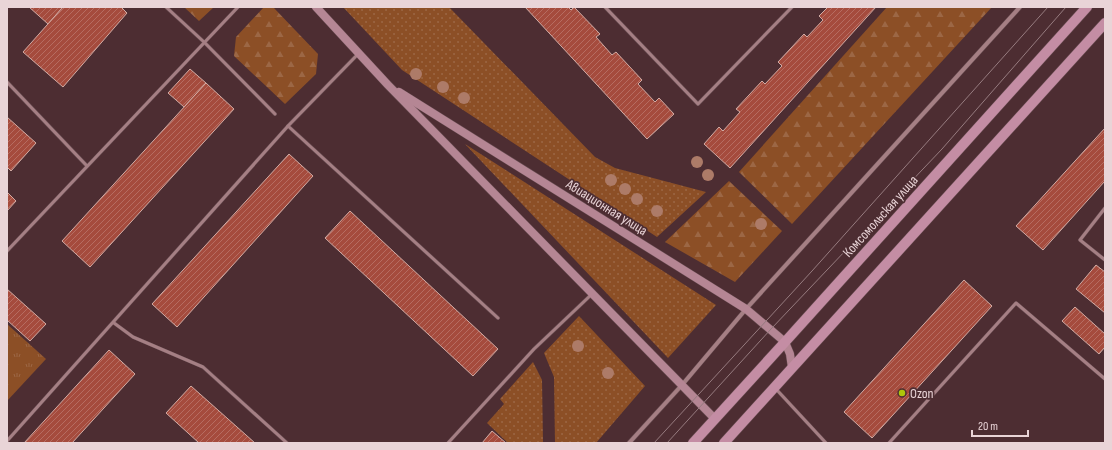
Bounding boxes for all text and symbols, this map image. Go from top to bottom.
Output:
street label: Комсомольская улица [839,172,922,261]
street label: Авиационная улица [562,175,651,239]
place label: Ozon [910,385,934,402]
marker: Ozon [897,388,907,398]
scale bar [972,412,1028,438]
text: 20 m [978,419,998,434]

